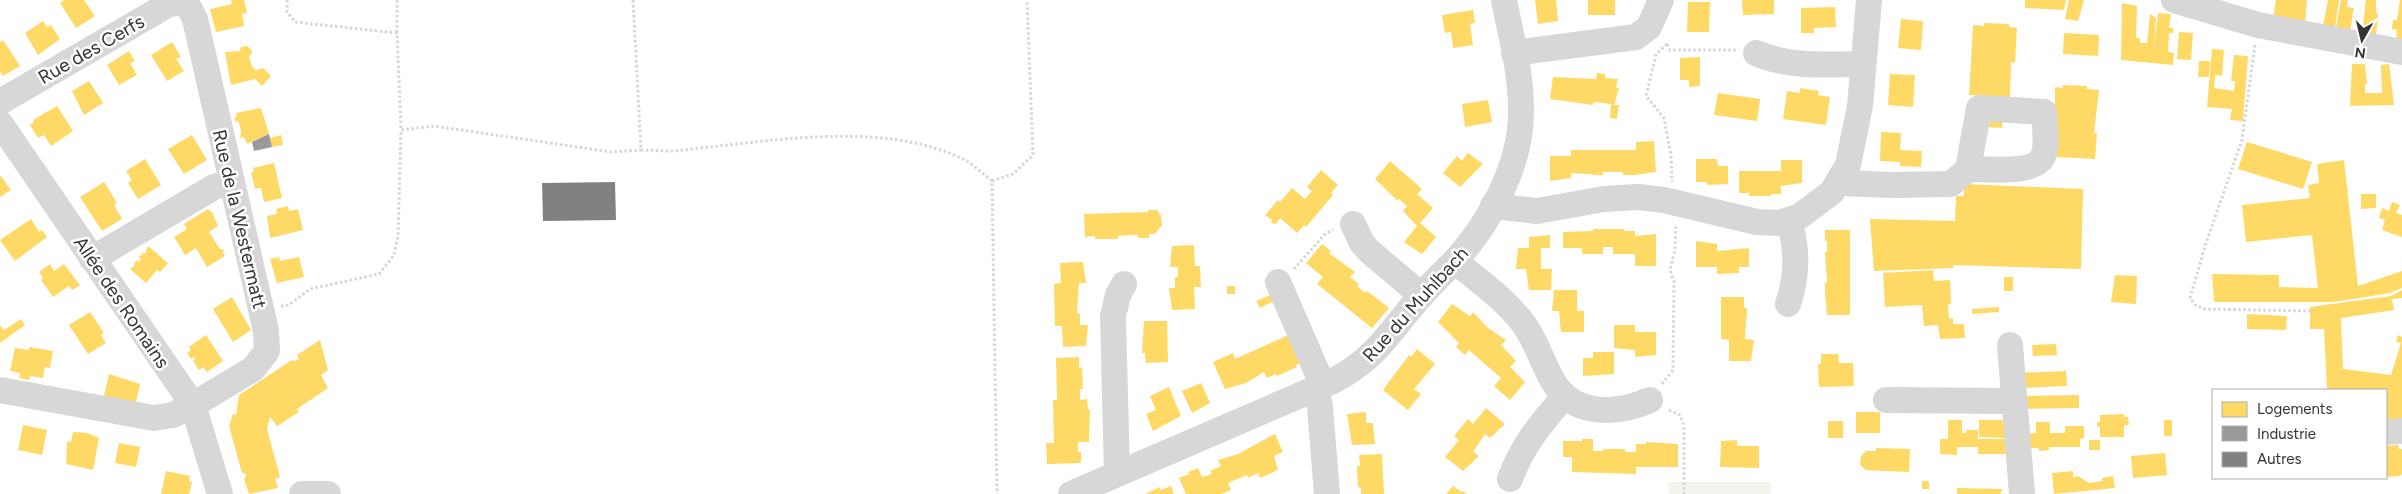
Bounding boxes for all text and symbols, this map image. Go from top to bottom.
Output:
street label: Rue des Cerfs [34,10,149,89]
north arrow [2337,15,2387,65]
text: N [2354,43,2367,62]
street label: Rue de la Westermatt [208,127,271,311]
street label: Allée des Romains [69,232,174,373]
street label: Rue du Muhlbach [1358,242,1473,367]
legend [2212,389,2387,479]
text: Logements [2257,400,2332,418]
text: Industrie [2257,425,2316,443]
text: Autres [2257,450,2301,468]

